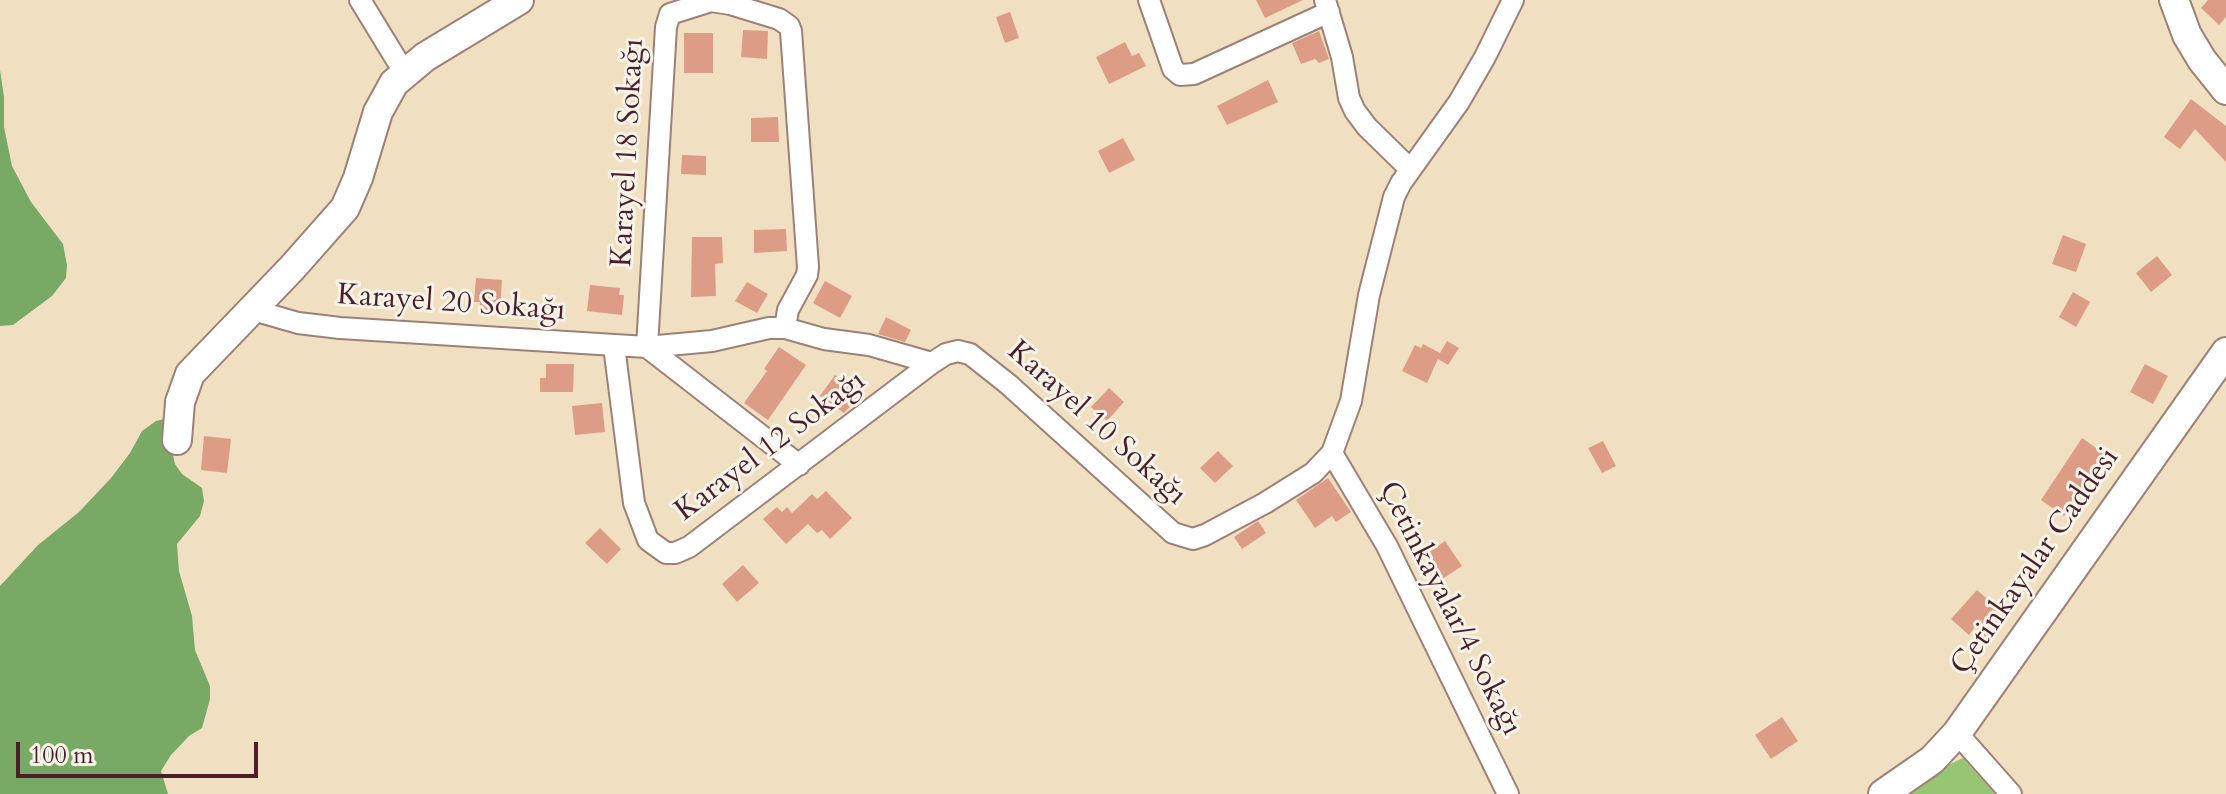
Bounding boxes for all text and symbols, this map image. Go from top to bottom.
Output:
street label: Karayel 18 Sokağı [605,38,653,268]
street label: Karayel 20 Sokağı [336,278,566,330]
street label: Karayel 10 Sokağı [999,334,1193,514]
street label: Karayel 12 Sokağı [669,364,873,530]
street label: Çetinkayalar Caddesi [1944,442,2128,682]
street label: Çetinkayalar/4 Sokağı [1370,476,1528,742]
scale bar [20,726,262,776]
text: 100 m [30,739,94,772]

